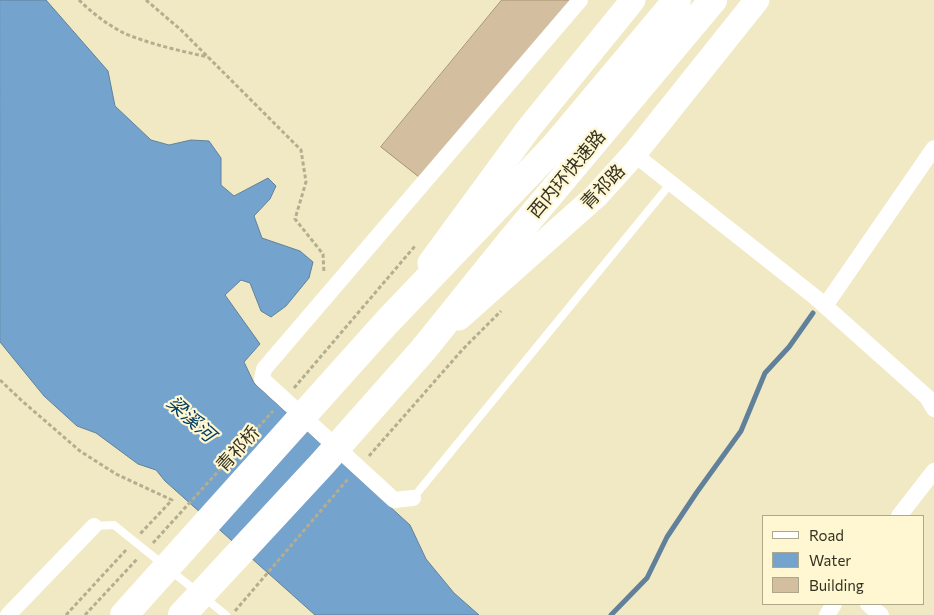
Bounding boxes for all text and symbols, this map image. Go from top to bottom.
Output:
street label: 西内环快速路 [524,126,610,222]
street label: 青祁路 [576,160,630,214]
water label: 梁溪河 [162,391,220,447]
street label: 青祁桥 [212,422,264,476]
legend [762,515,924,605]
text: Road [809,526,844,544]
text: Water [809,551,851,569]
text: Building [809,576,864,594]

